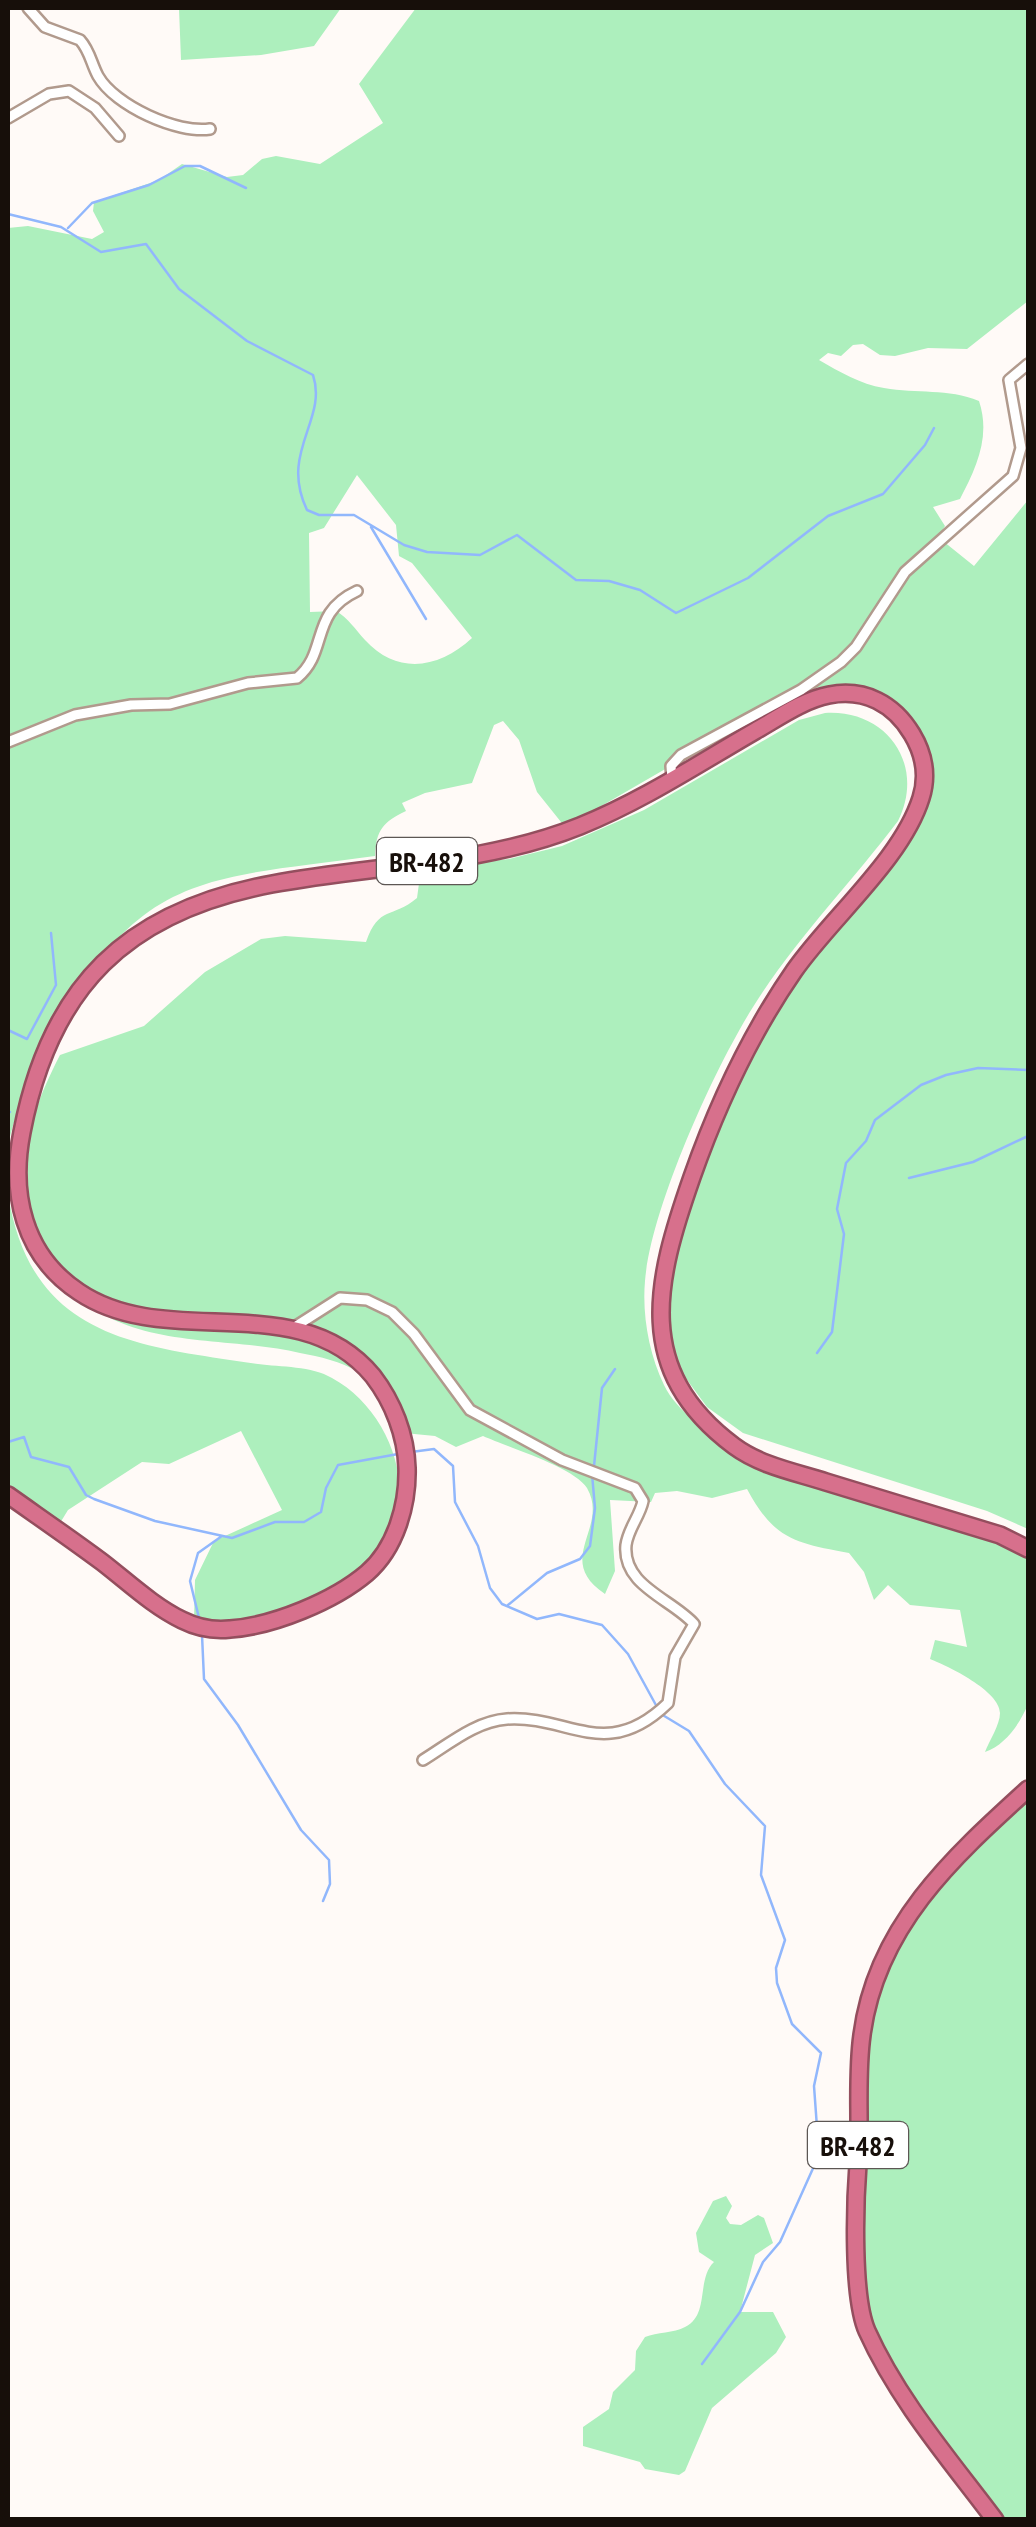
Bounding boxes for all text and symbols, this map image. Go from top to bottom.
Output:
road number: BR-482 [377,838,477,884]
road number: BR-482 [808,2122,908,2168]

